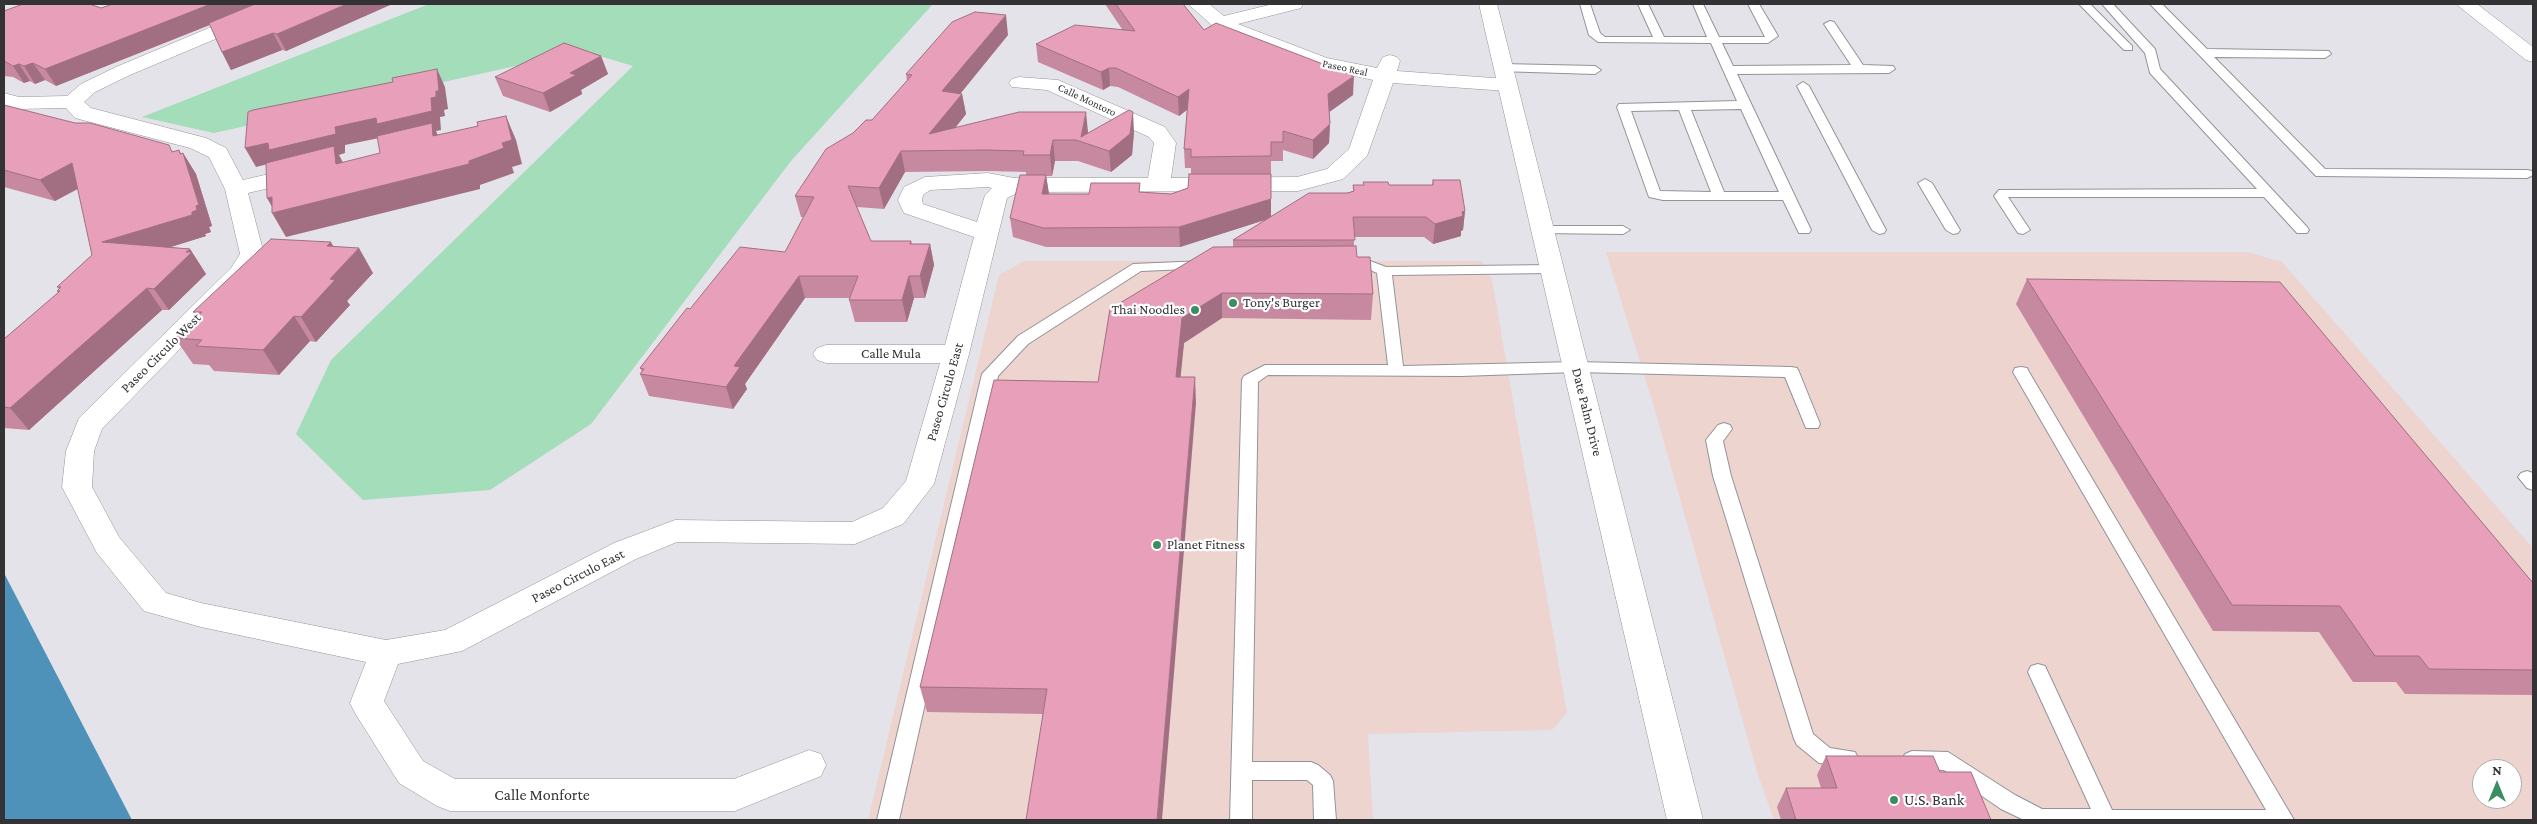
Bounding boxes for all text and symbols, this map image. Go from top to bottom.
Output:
street label: Paseo Real [1321,57,1369,79]
street label: Calle Montoro [1056,81,1118,119]
place label: Tony's Burger [1243,295,1320,311]
marker: Tony's Burger [1227,297,1239,309]
place label: Thai Noodles [1111,302,1185,318]
marker: Thai Noodles [1189,304,1201,316]
street label: Paseo Circulo West [118,310,204,396]
street label: Paseo Circulo East [923,341,967,443]
street label: Calle Mula [861,346,921,362]
street label: Date Palm Drive [1568,366,1606,458]
place label: Planet Fitness [1167,537,1245,553]
marker: Planet Fitness [1151,539,1163,551]
street label: Paseo Circulo East [529,545,627,607]
north arrow [2472,759,2522,809]
text: N [2492,762,2502,778]
street label: Calle Monforte [494,785,590,805]
place label: U.S. Bank [1904,790,1964,810]
marker: U.S. Bank [1888,794,1900,806]

